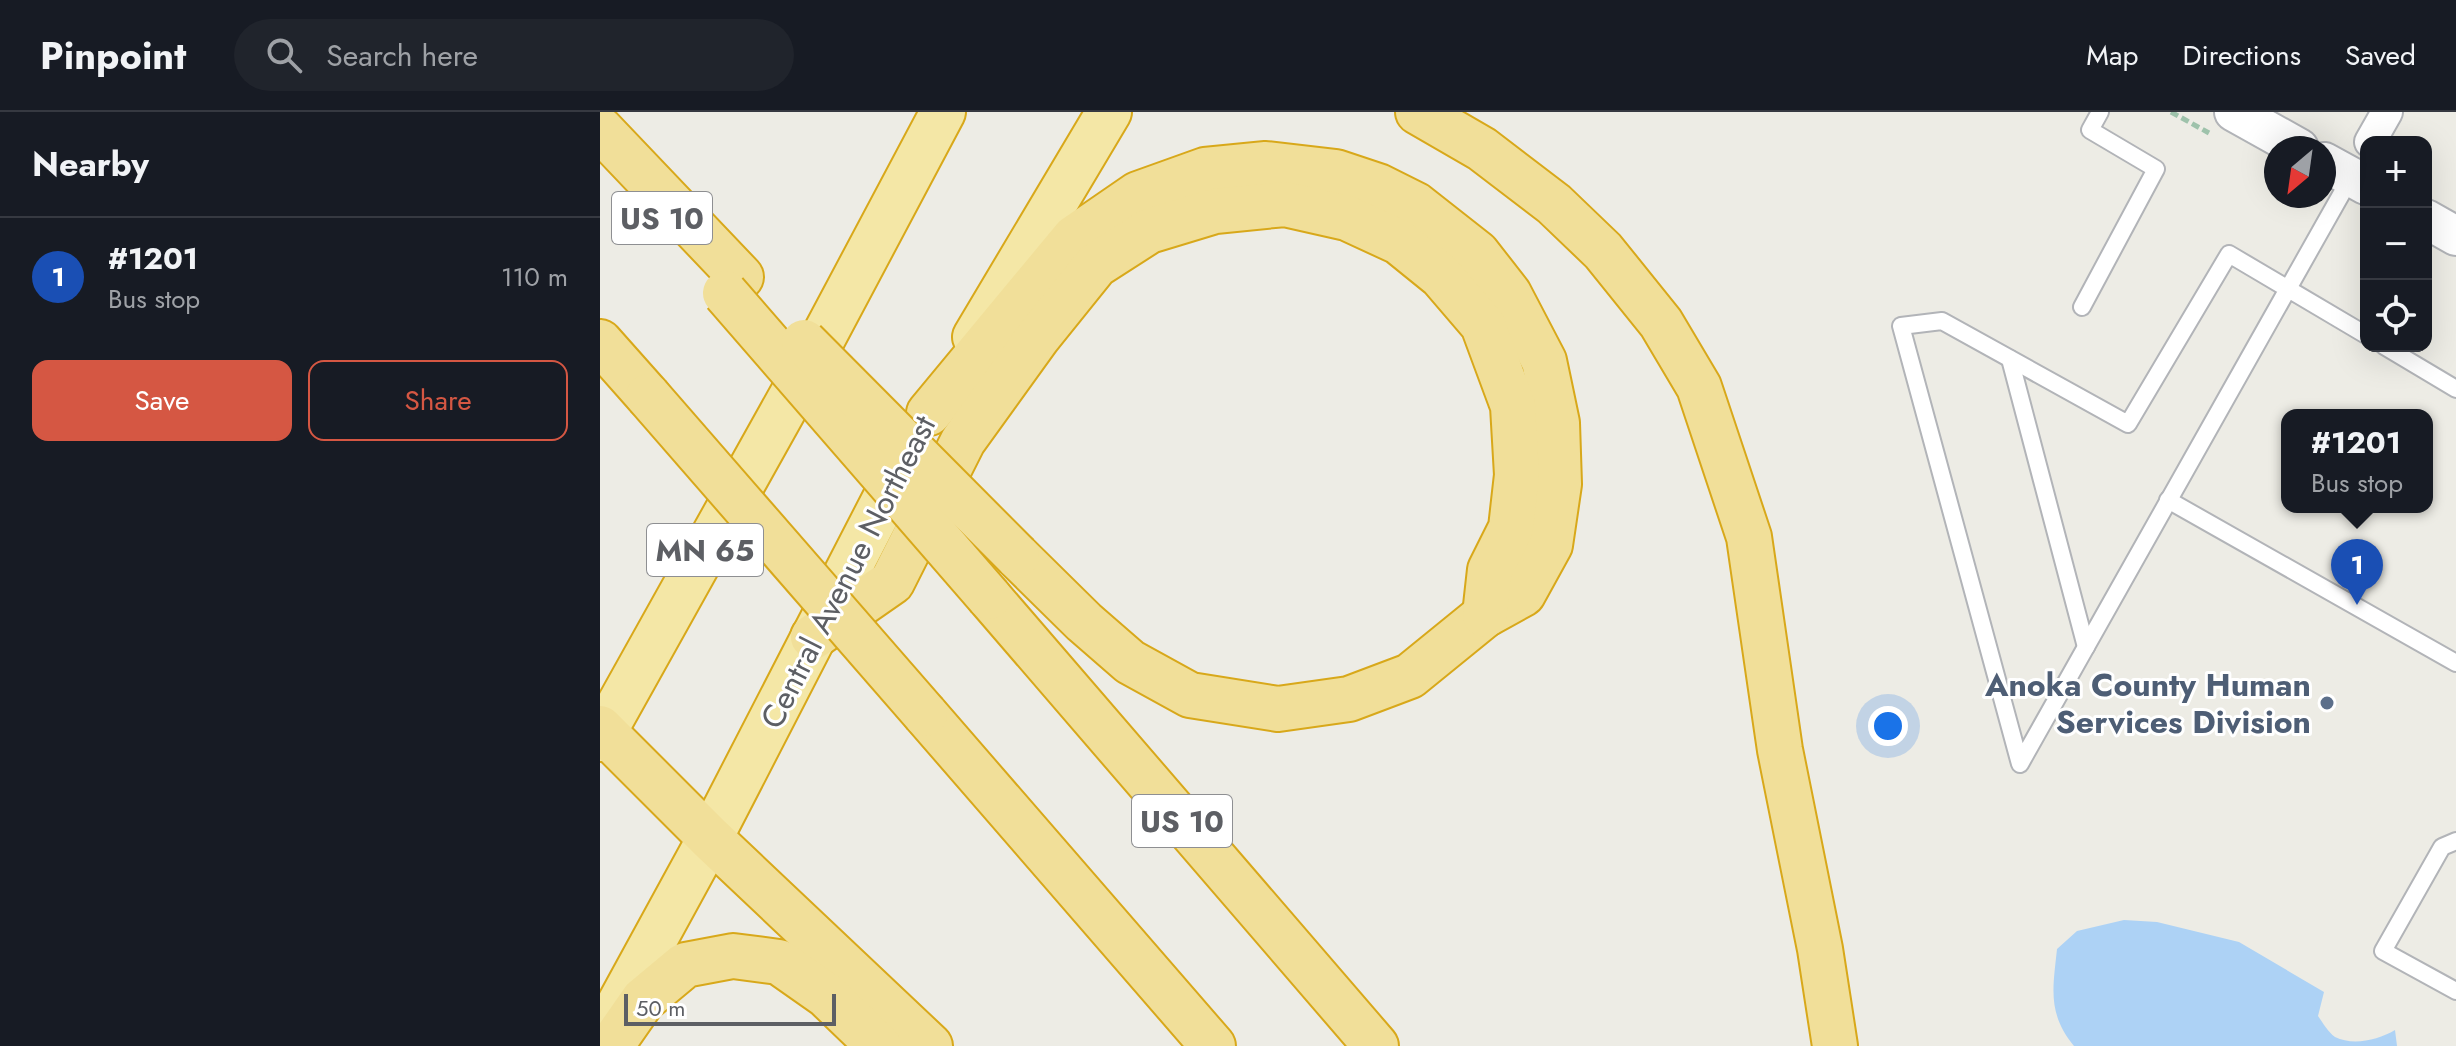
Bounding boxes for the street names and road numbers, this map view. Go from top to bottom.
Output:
road number: US 10 [612,192,712,244]
street label: Central Avenue Northeast [749,407,947,736]
road number: MN 65 [647,524,763,576]
road number: US 10 [1132,795,1232,847]

